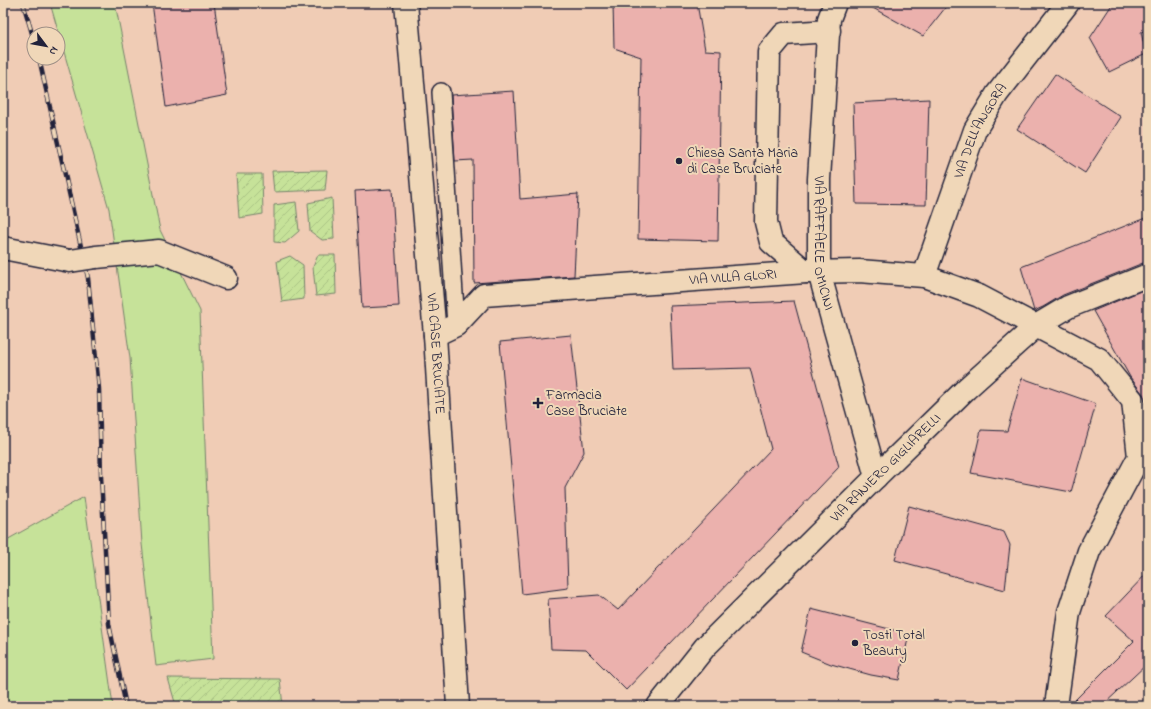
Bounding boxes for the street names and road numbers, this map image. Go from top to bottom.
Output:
street label: VIA DELL'ANGORA [948,79,1012,182]
street label: VIA RAFFAELE OMICINI [809,175,840,313]
street label: VIA VILLA GLORI [688,264,778,291]
street label: VIA CASE BRUCIATE [421,291,450,415]
street label: VIA RANIERO GIGLIARELLI [825,408,946,528]

